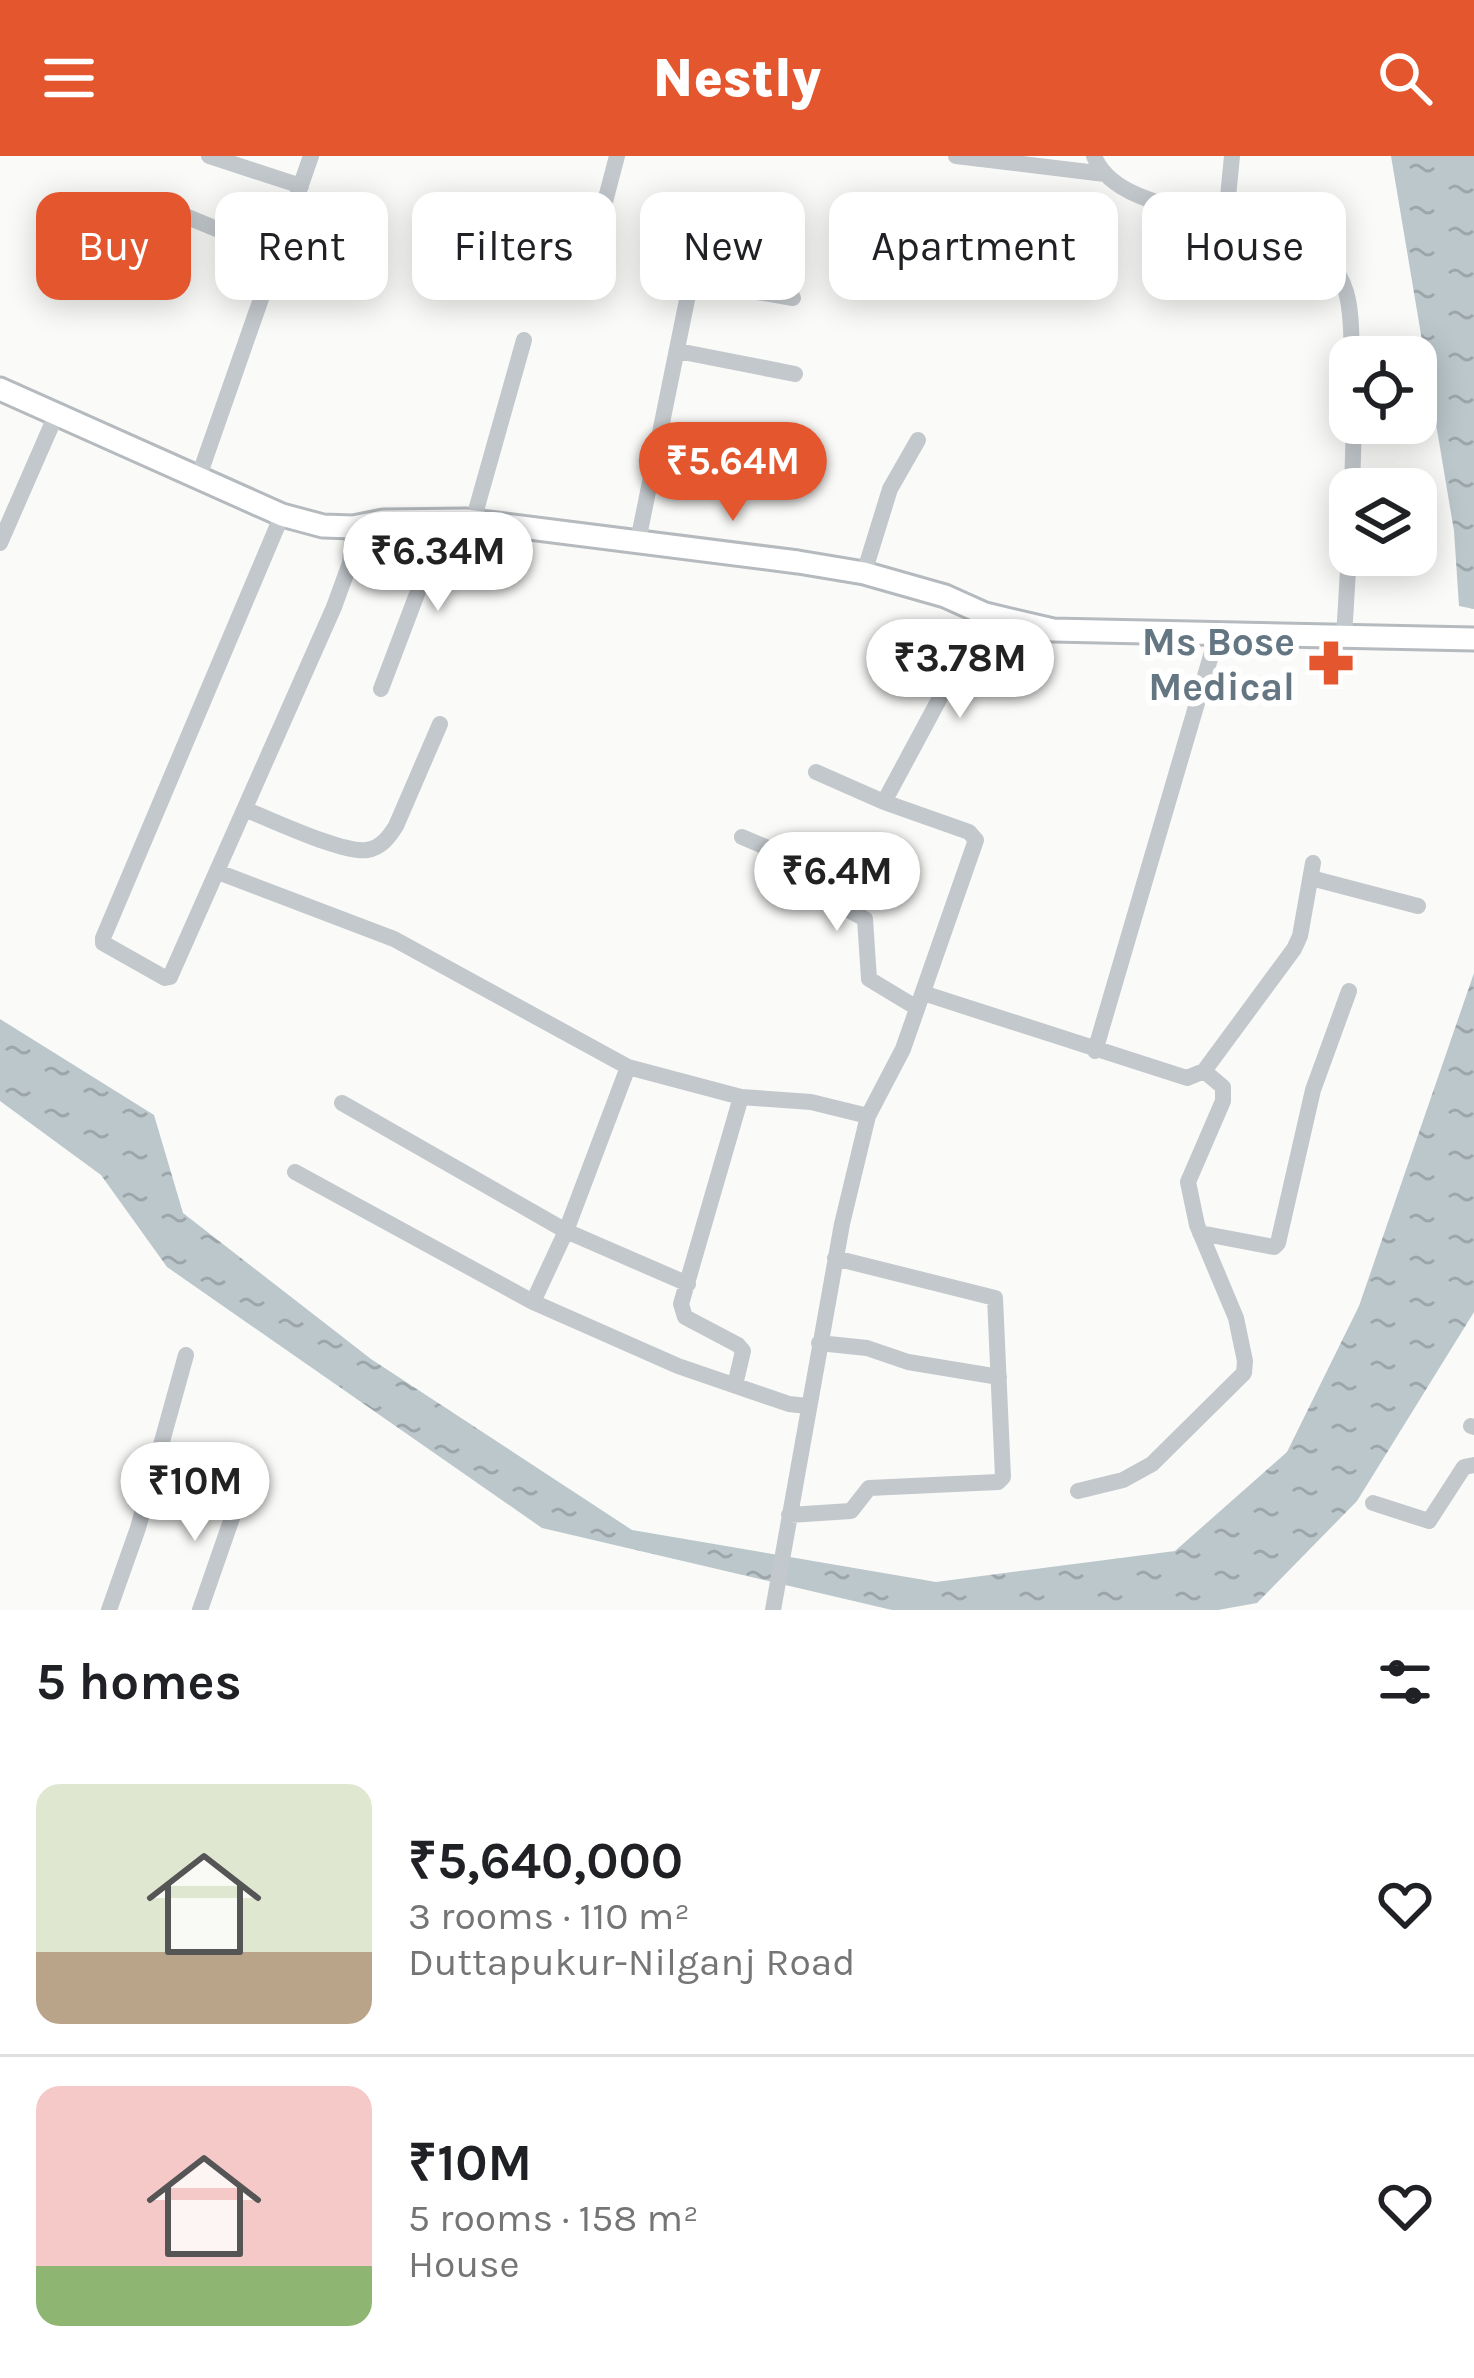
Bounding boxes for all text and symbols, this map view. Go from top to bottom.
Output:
icon: menu [36,45,102,111]
icon: search [1372,45,1438,111]
text: Nestly [653,46,821,110]
chip: Buy [36,192,191,300]
chip: Rent [215,192,388,300]
chip: Filters [412,192,616,300]
chip: New [640,192,805,300]
chip: Apartment [829,192,1118,300]
chip: House [1142,192,1346,300]
map controls [1329,336,1437,576]
button: locate [1329,336,1437,444]
pin: ₹5.64M [635,422,831,524]
text: ₹5.64M [666,438,800,484]
button: layers [1329,468,1437,576]
pin: ₹6.34M [340,512,536,614]
text: ₹6.34M [370,528,506,574]
pin: ₹3.78M [862,619,1058,721]
place label: Ms Bose Medical [1142,619,1295,710]
text: ₹3.78M [893,635,1027,681]
pharmacy icon: Ms Bose Medical [1306,638,1356,688]
pin: ₹6.4M [753,832,921,934]
text: ₹6.4M [781,848,893,894]
pin: ₹10M [124,1442,266,1544]
text: ₹10M [148,1458,243,1504]
icon: filters [1372,1649,1438,1715]
text: 5 homes [36,1652,242,1712]
text: ₹5,640,000 [408,1831,683,1891]
icon: home [132,1832,276,1976]
icon: heart [1372,1871,1438,1937]
text: 3 rooms · 110 m² [408,1893,690,1939]
text: Duttapukur-Nilganj Road [408,1939,855,1985]
text: ₹10M [408,2133,532,2193]
icon: home [132,2134,276,2278]
icon: heart [1372,2173,1438,2239]
text: 5 rooms · 158 m² [408,2195,699,2241]
text: House [408,2241,520,2287]

